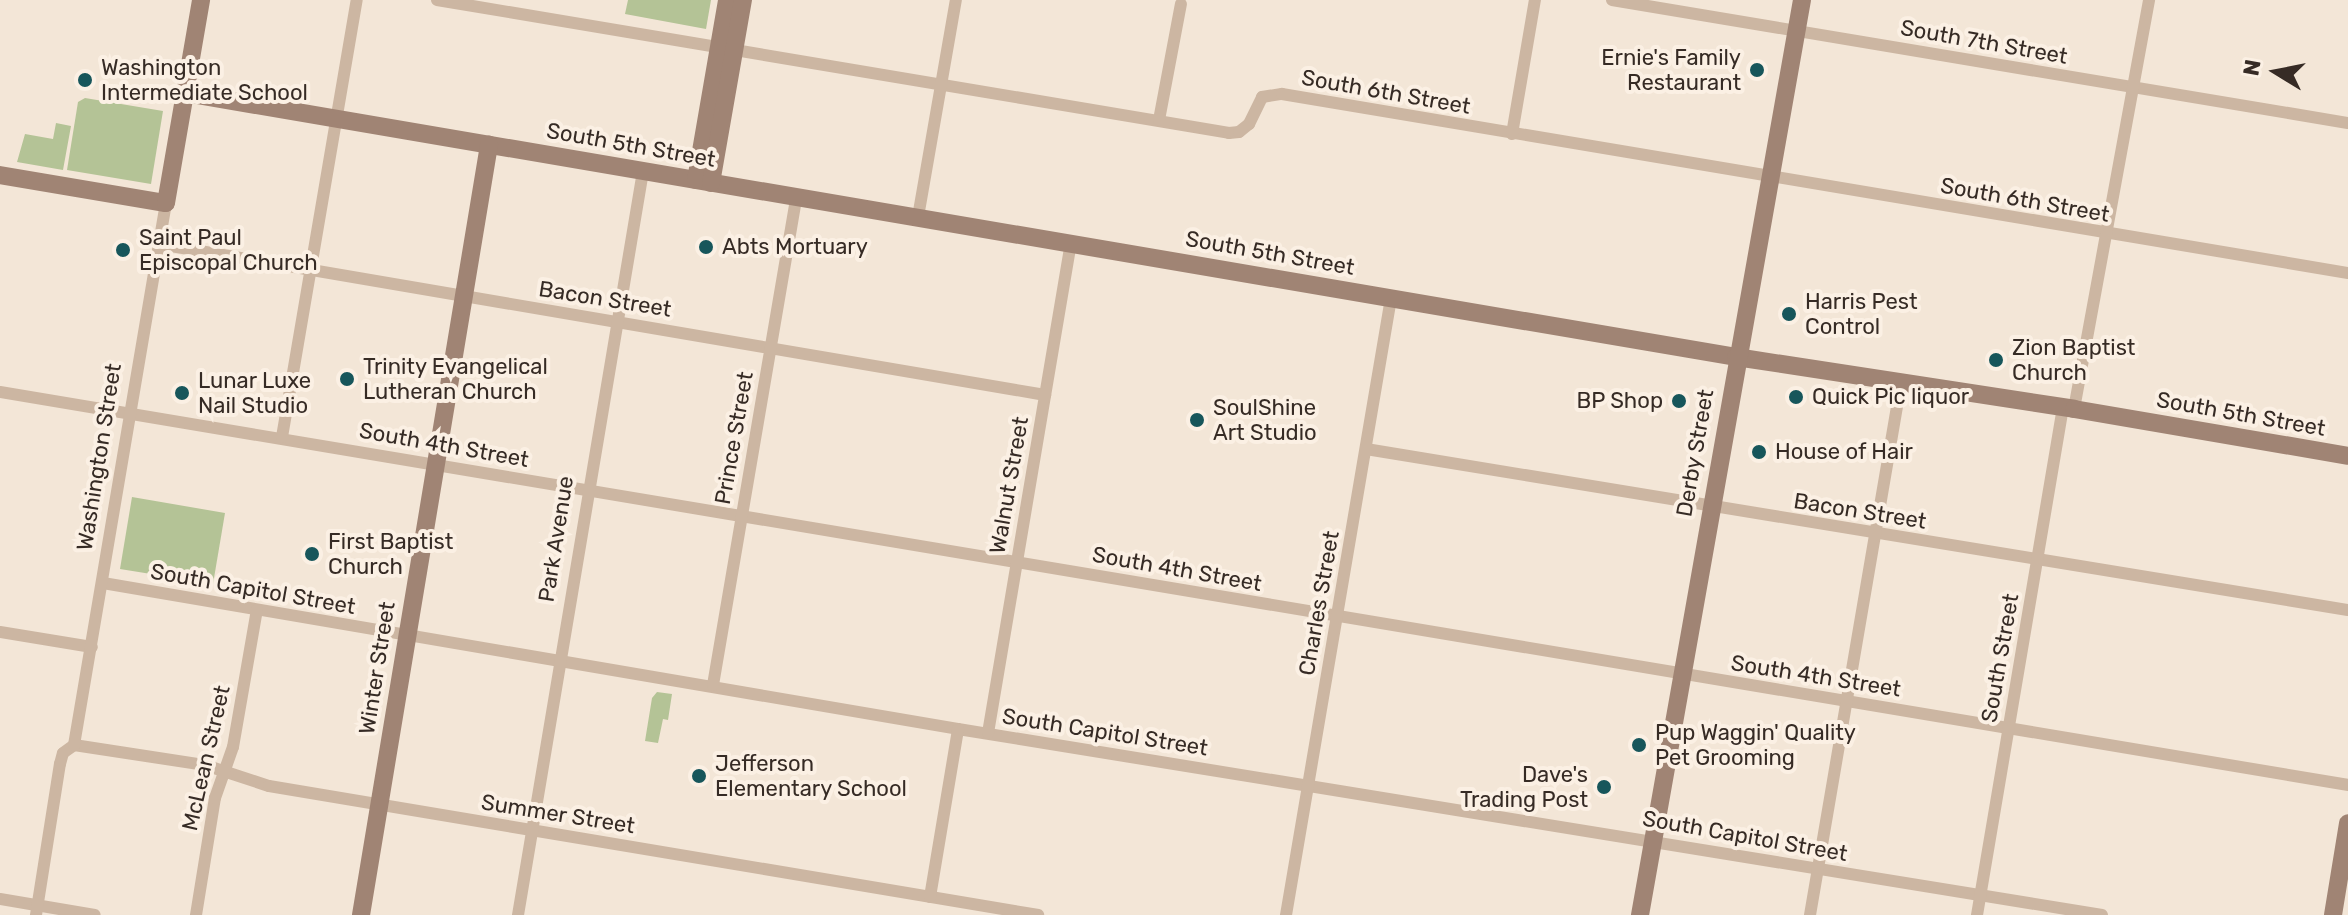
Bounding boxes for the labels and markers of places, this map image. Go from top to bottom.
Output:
place label: Ernie's Family Restaurant [1601,44,1741,96]
place label: Washington Intermediate School [101,54,308,106]
marker: Ernie's Family Restaurant [1748,61,1766,79]
marker: Washington Intermediate School [76,71,94,89]
place label: Saint Paul Episcopal Church [139,224,318,276]
place label: Abts Mortuary [722,234,868,260]
marker: Abts Mortuary [697,238,715,256]
marker: Saint Paul Episcopal Church [114,241,132,259]
place label: Harris Pest Control [1805,288,1918,340]
marker: Harris Pest Control [1780,305,1798,323]
place label: Zion Baptist Church [2012,334,2135,386]
marker: Zion Baptist Church [1987,351,2005,369]
place label: Trinity Evangelical Lutheran Church [363,353,548,404]
place label: Lunar Luxe Nail Studio [198,367,312,418]
marker: Trinity Evangelical Lutheran Church [338,370,356,388]
marker: Lunar Luxe Nail Studio [173,384,191,402]
place label: Quick Pic liquor [1812,384,1969,410]
place label: BP Shop [1576,388,1663,414]
marker: Quick Pic liquor [1787,388,1805,406]
marker: BP Shop [1670,392,1688,410]
place label: SoulShine Art Studio [1213,394,1317,446]
marker: SoulShine Art Studio [1188,411,1206,429]
place label: House of Hair [1775,439,1913,465]
marker: House of Hair [1750,443,1768,461]
place label: First Baptist Church [328,528,453,580]
marker: First Baptist Church [303,545,321,563]
place label: Pup Waggin' Quality Pet Grooming [1655,719,1856,770]
marker: Pup Waggin' Quality Pet Grooming [1630,736,1648,754]
place label: Jefferson Elementary School [715,750,908,802]
place label: Dave's Trading Post [1460,761,1588,812]
marker: Jefferson Elementary School [690,767,708,785]
marker: Dave's Trading Post [1595,778,1613,796]

